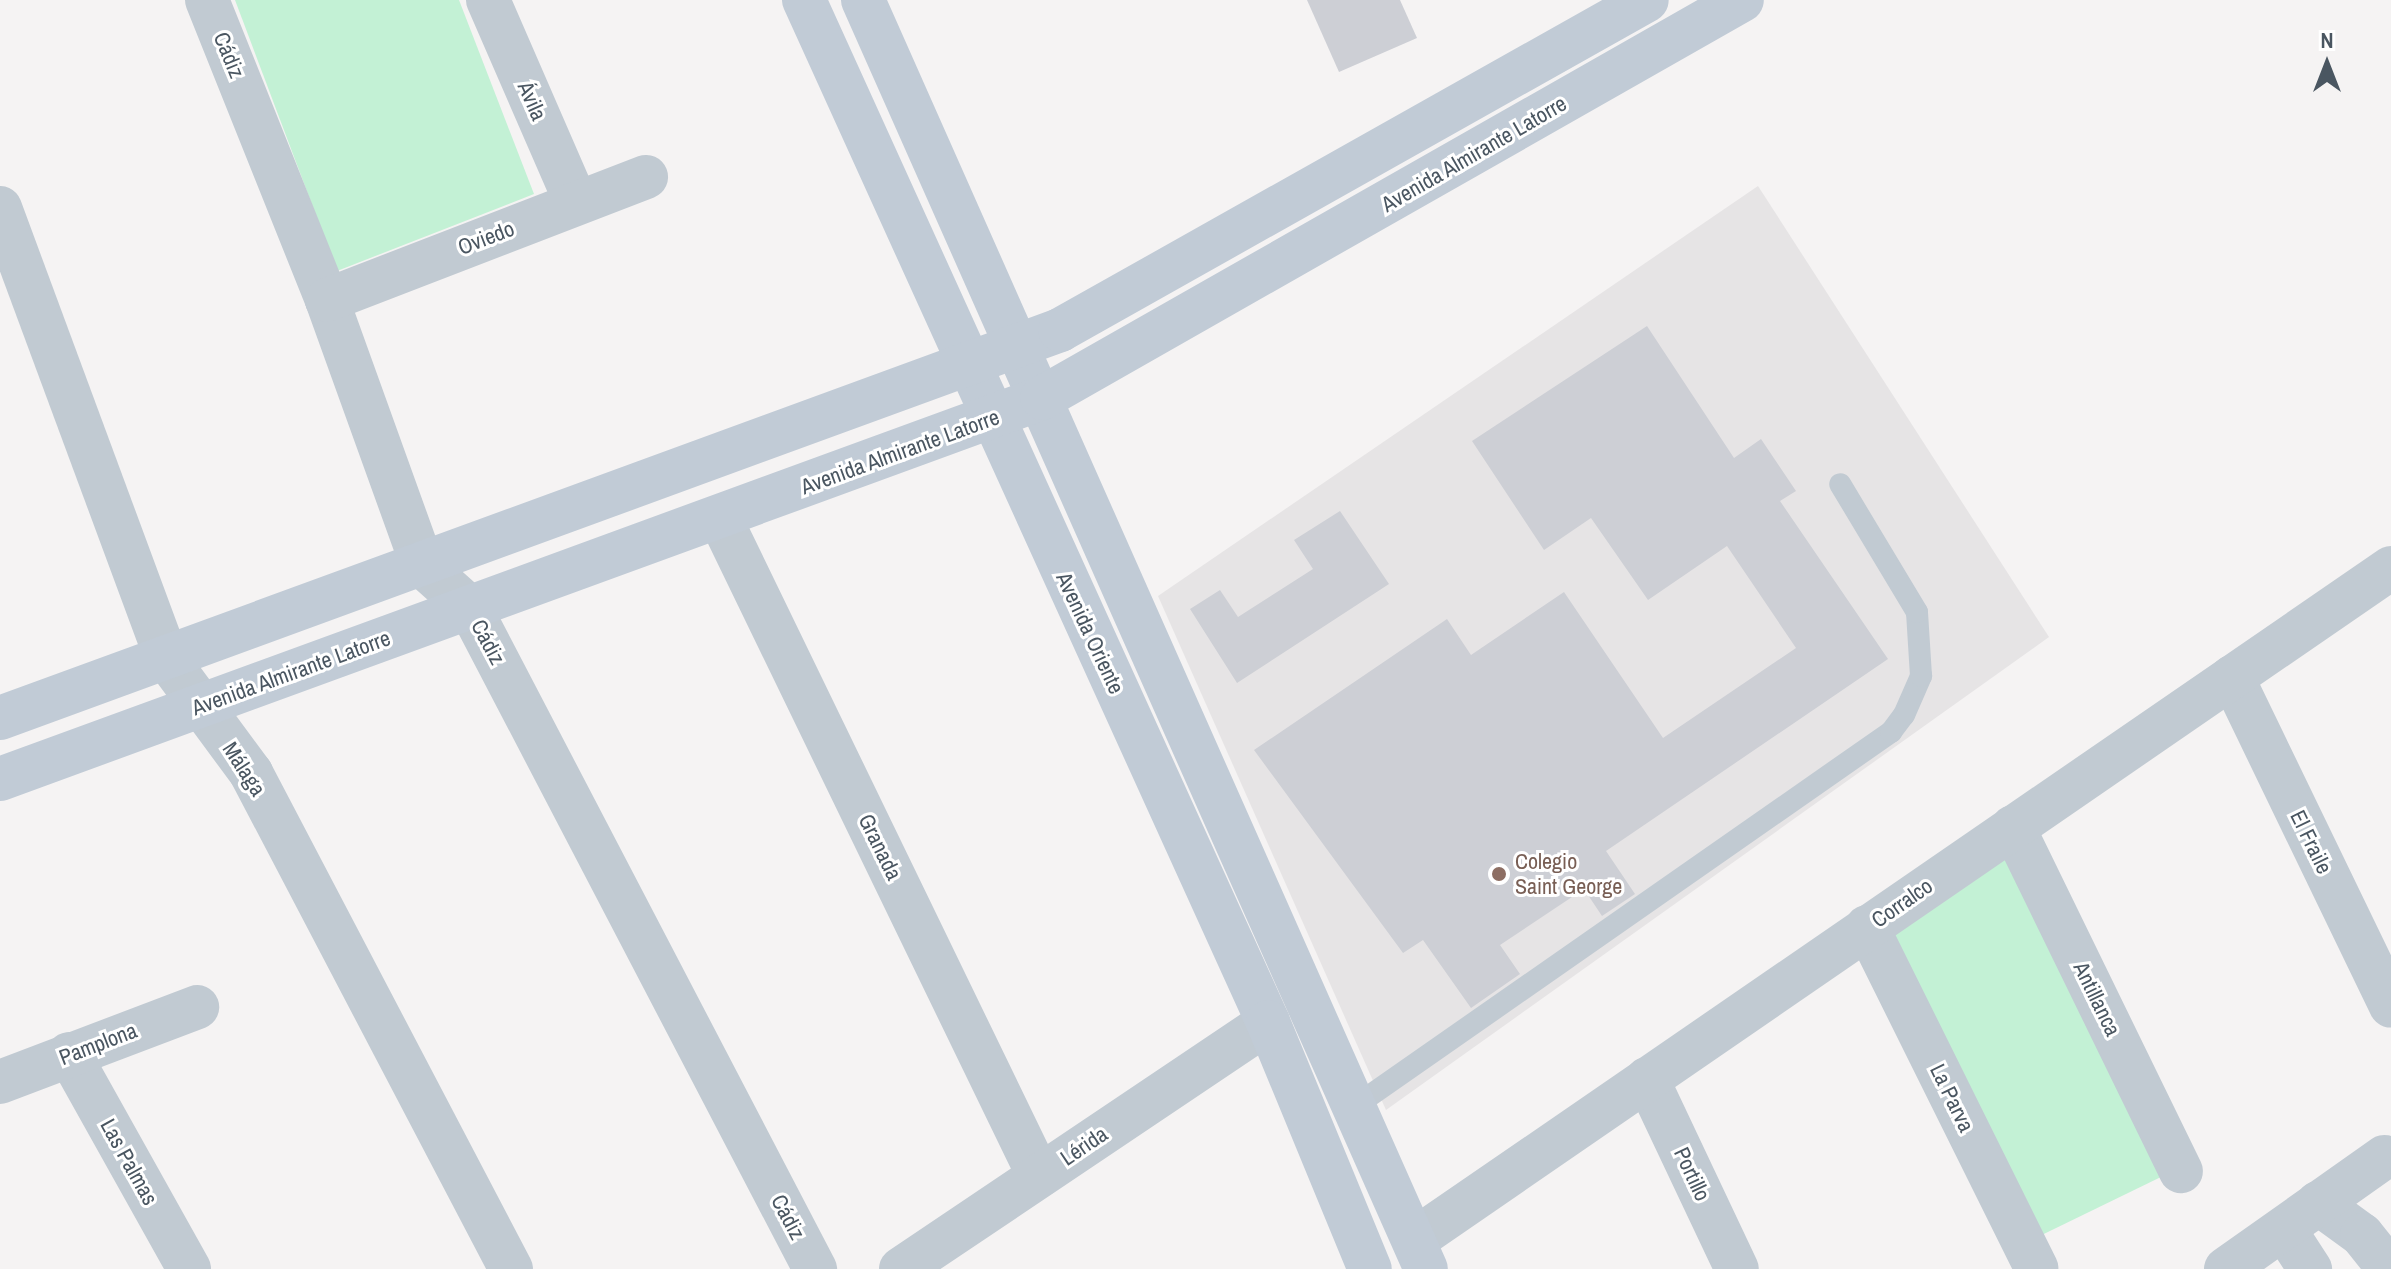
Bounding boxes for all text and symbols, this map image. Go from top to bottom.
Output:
north arrow [2287,24,2367,104]
text: N [2320,25,2334,55]
street label: Cádiz [208,28,250,82]
street label: Ávila [512,77,552,125]
street label: Avenida Almirante Latorre [1376,90,1572,218]
street label: Oviedo [454,215,518,261]
street label: Avenida Almirante Latorre [797,404,1003,500]
street label: Avenida Oriente [1050,568,1130,698]
street label: Cádiz [465,615,511,669]
street label: Avenida Almirante Latorre [188,625,394,721]
street label: Málaga [217,737,271,801]
street label: El Fraile [2284,806,2338,878]
street label: Granada [853,810,907,884]
place label: Colegio Saint George [1515,848,1622,900]
marker: Colegio Saint George [1490,865,1508,883]
street label: Corralco [1867,873,1937,933]
street label: Antillanca [2068,958,2126,1040]
street label: Pamplona [55,1017,141,1071]
street label: La Parva [1924,1060,1980,1136]
street label: Las Palmas [95,1114,163,1210]
street label: Lérida [1055,1121,1113,1171]
street label: Portillo [1668,1143,1716,1205]
street label: Cádiz [765,1190,811,1244]

